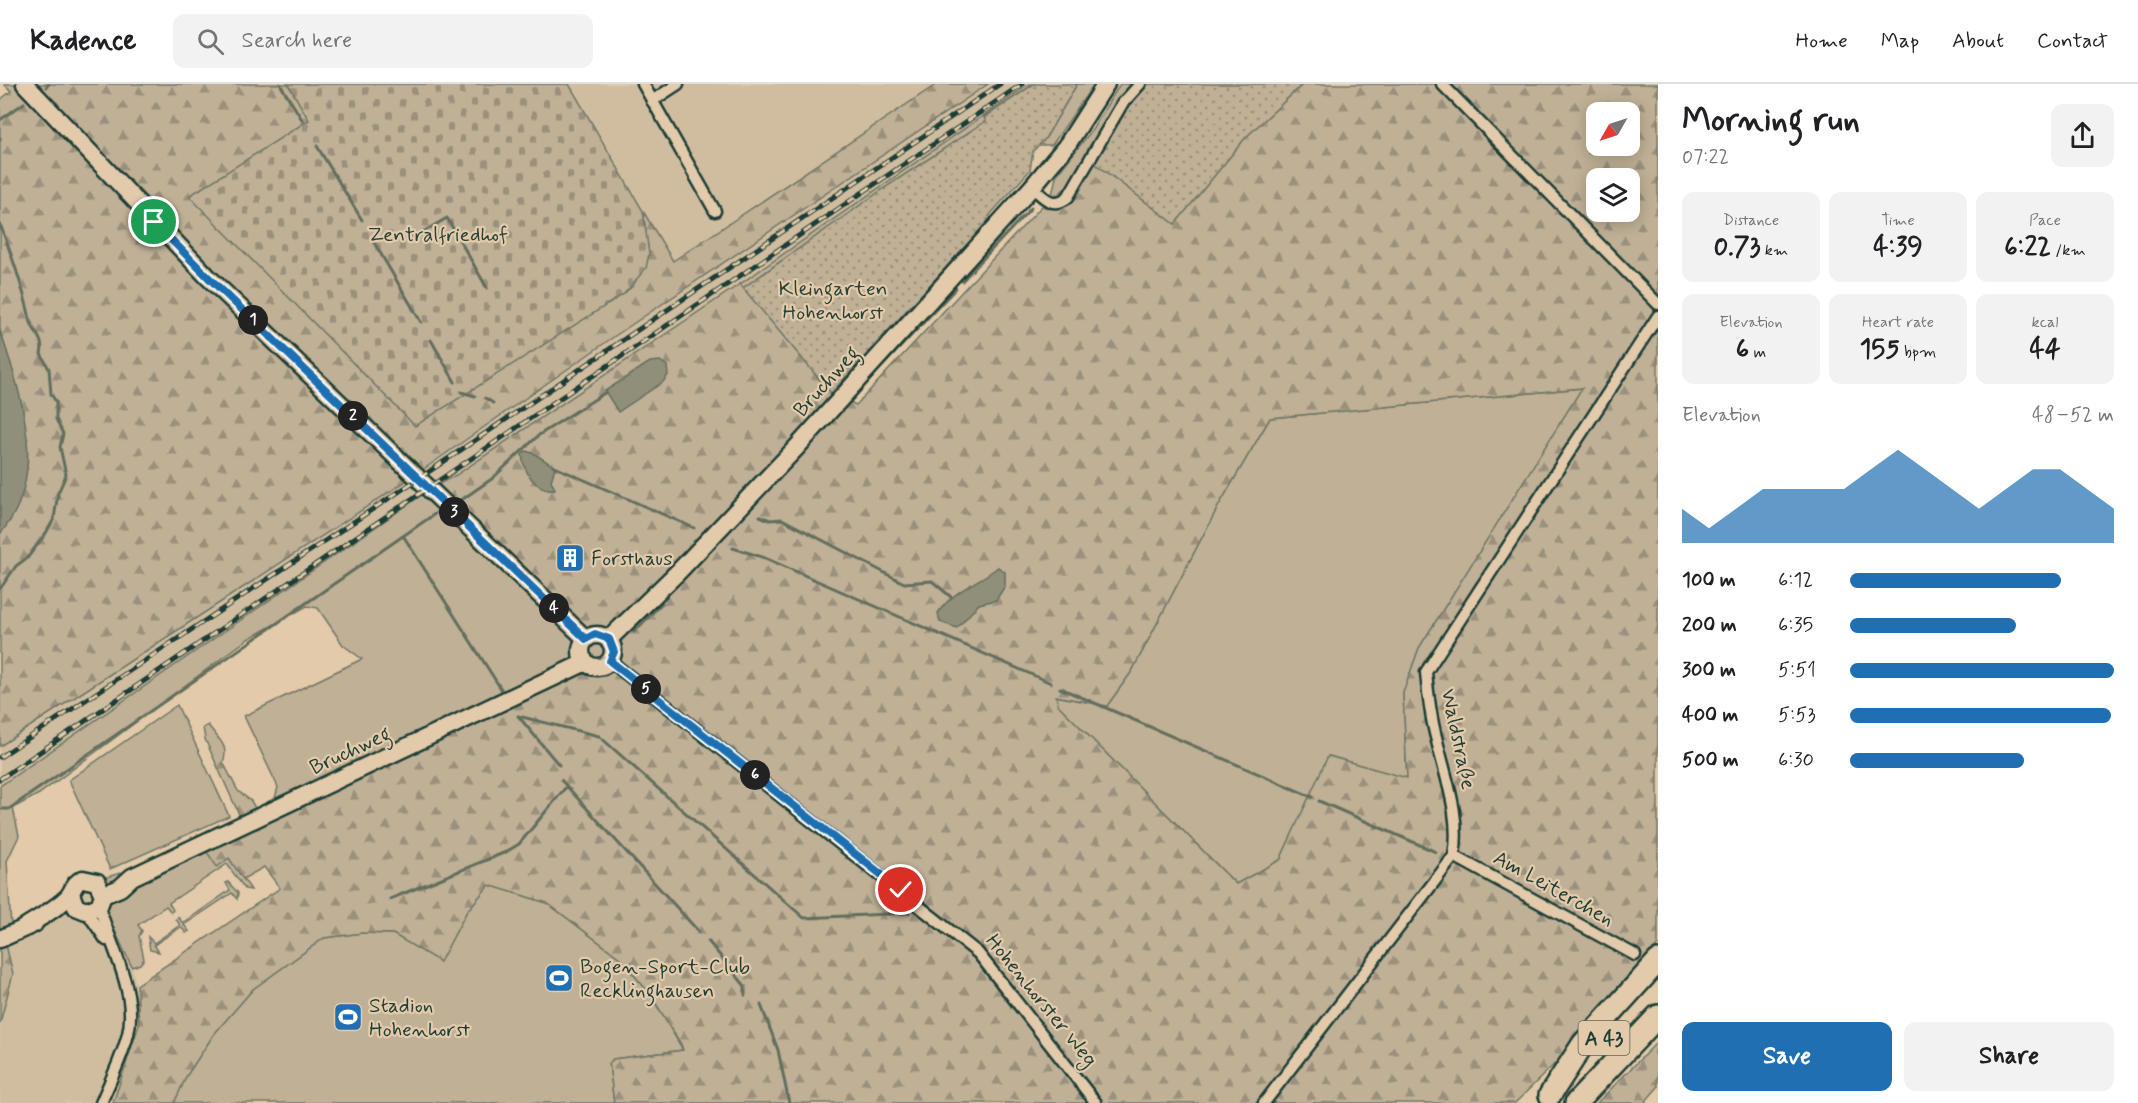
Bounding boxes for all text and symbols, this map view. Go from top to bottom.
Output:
search box [173,14,593,68]
text: Kadence [30,23,137,60]
icon: search [194,25,227,58]
text: Search here [242,27,352,55]
text: Home [1796,27,1848,55]
text: Map [1881,27,1919,55]
text: About [1952,27,2004,55]
text: Contact [2037,27,2108,55]
text: Morning run [1682,99,1860,143]
north arrow [1586,102,1640,156]
map controls [1586,102,1640,222]
button: share [2051,104,2114,167]
text: 07:22 [1682,144,1729,171]
button: layers [1586,168,1640,222]
pin [128,196,179,247]
icon: arrive [137,205,170,238]
text: Distance [1723,210,1779,231]
text: Time [1881,210,1915,231]
text: Pace [2029,210,2061,231]
park label: Zentralfriedhof [368,221,508,249]
text: 0.73 [1714,231,1761,265]
text: 4:39 [1873,231,1923,265]
text: 6:22 [2004,231,2051,265]
text: km [1761,240,1788,261]
text: /km [2051,240,2086,261]
park label: Kleingarten Hohenhorst [778,275,888,327]
pin: 1 [238,305,268,335]
text: 1 [249,309,257,330]
text: Elevation [1720,312,1783,333]
text: Heart rate [1862,312,1934,333]
text: kcal [2032,312,2058,333]
text: 6 [1736,333,1749,367]
text: 155 [1860,333,1900,367]
text: 44 [2030,333,2060,367]
street label: Bruchweg [787,340,868,425]
text: m [1749,342,1766,363]
text: bpm [1900,342,1936,363]
pin: 2 [338,401,368,431]
text: Elevation [1682,402,1761,429]
text: 48–52 m [2032,402,2114,429]
text: 2 [349,405,357,426]
pin: 3 [439,497,469,527]
text: 3 [450,501,458,522]
building icon: Forsthaus [554,542,586,574]
place label: Forsthaus [591,545,673,573]
text: 100 m [1682,567,1736,594]
text: 6:12 [1778,567,1813,594]
pin: 4 [539,593,569,623]
text: 4 [549,597,559,618]
text: 200 m [1682,612,1737,639]
text: 6:35 [1778,612,1813,639]
text: 300 m [1682,657,1736,684]
text: 5:51 [1778,657,1816,684]
pin: 5 [631,674,661,704]
text: 5 [641,678,651,699]
street label: Waldstraße [1434,686,1482,792]
text: 400 m [1682,702,1738,729]
text: 5:53 [1778,702,1816,729]
street label: Bruchweg [305,720,397,784]
text: 500 m [1682,747,1739,774]
text: 6:30 [1778,747,1814,774]
pin: 6 [740,760,770,790]
text: 6 [751,764,759,785]
street label: Am Leiterchen [1488,844,1619,934]
pin [875,864,926,915]
icon: check [884,873,917,906]
street label: Hohenhorster Weg [978,928,1104,1074]
place label: Bogen-Sport-Club Recklinghausen [580,953,750,1007]
sports icon: Bogen-Sport-Club Recklinghausen [543,962,575,994]
place label: Stadion Hohenhorst [369,992,470,1044]
sports icon: Stadion Hohenhorst [332,1001,364,1033]
road number: A 43 [1578,1021,1630,1055]
button: Save [1682,1022,1892,1091]
button: Share [1904,1022,2114,1091]

